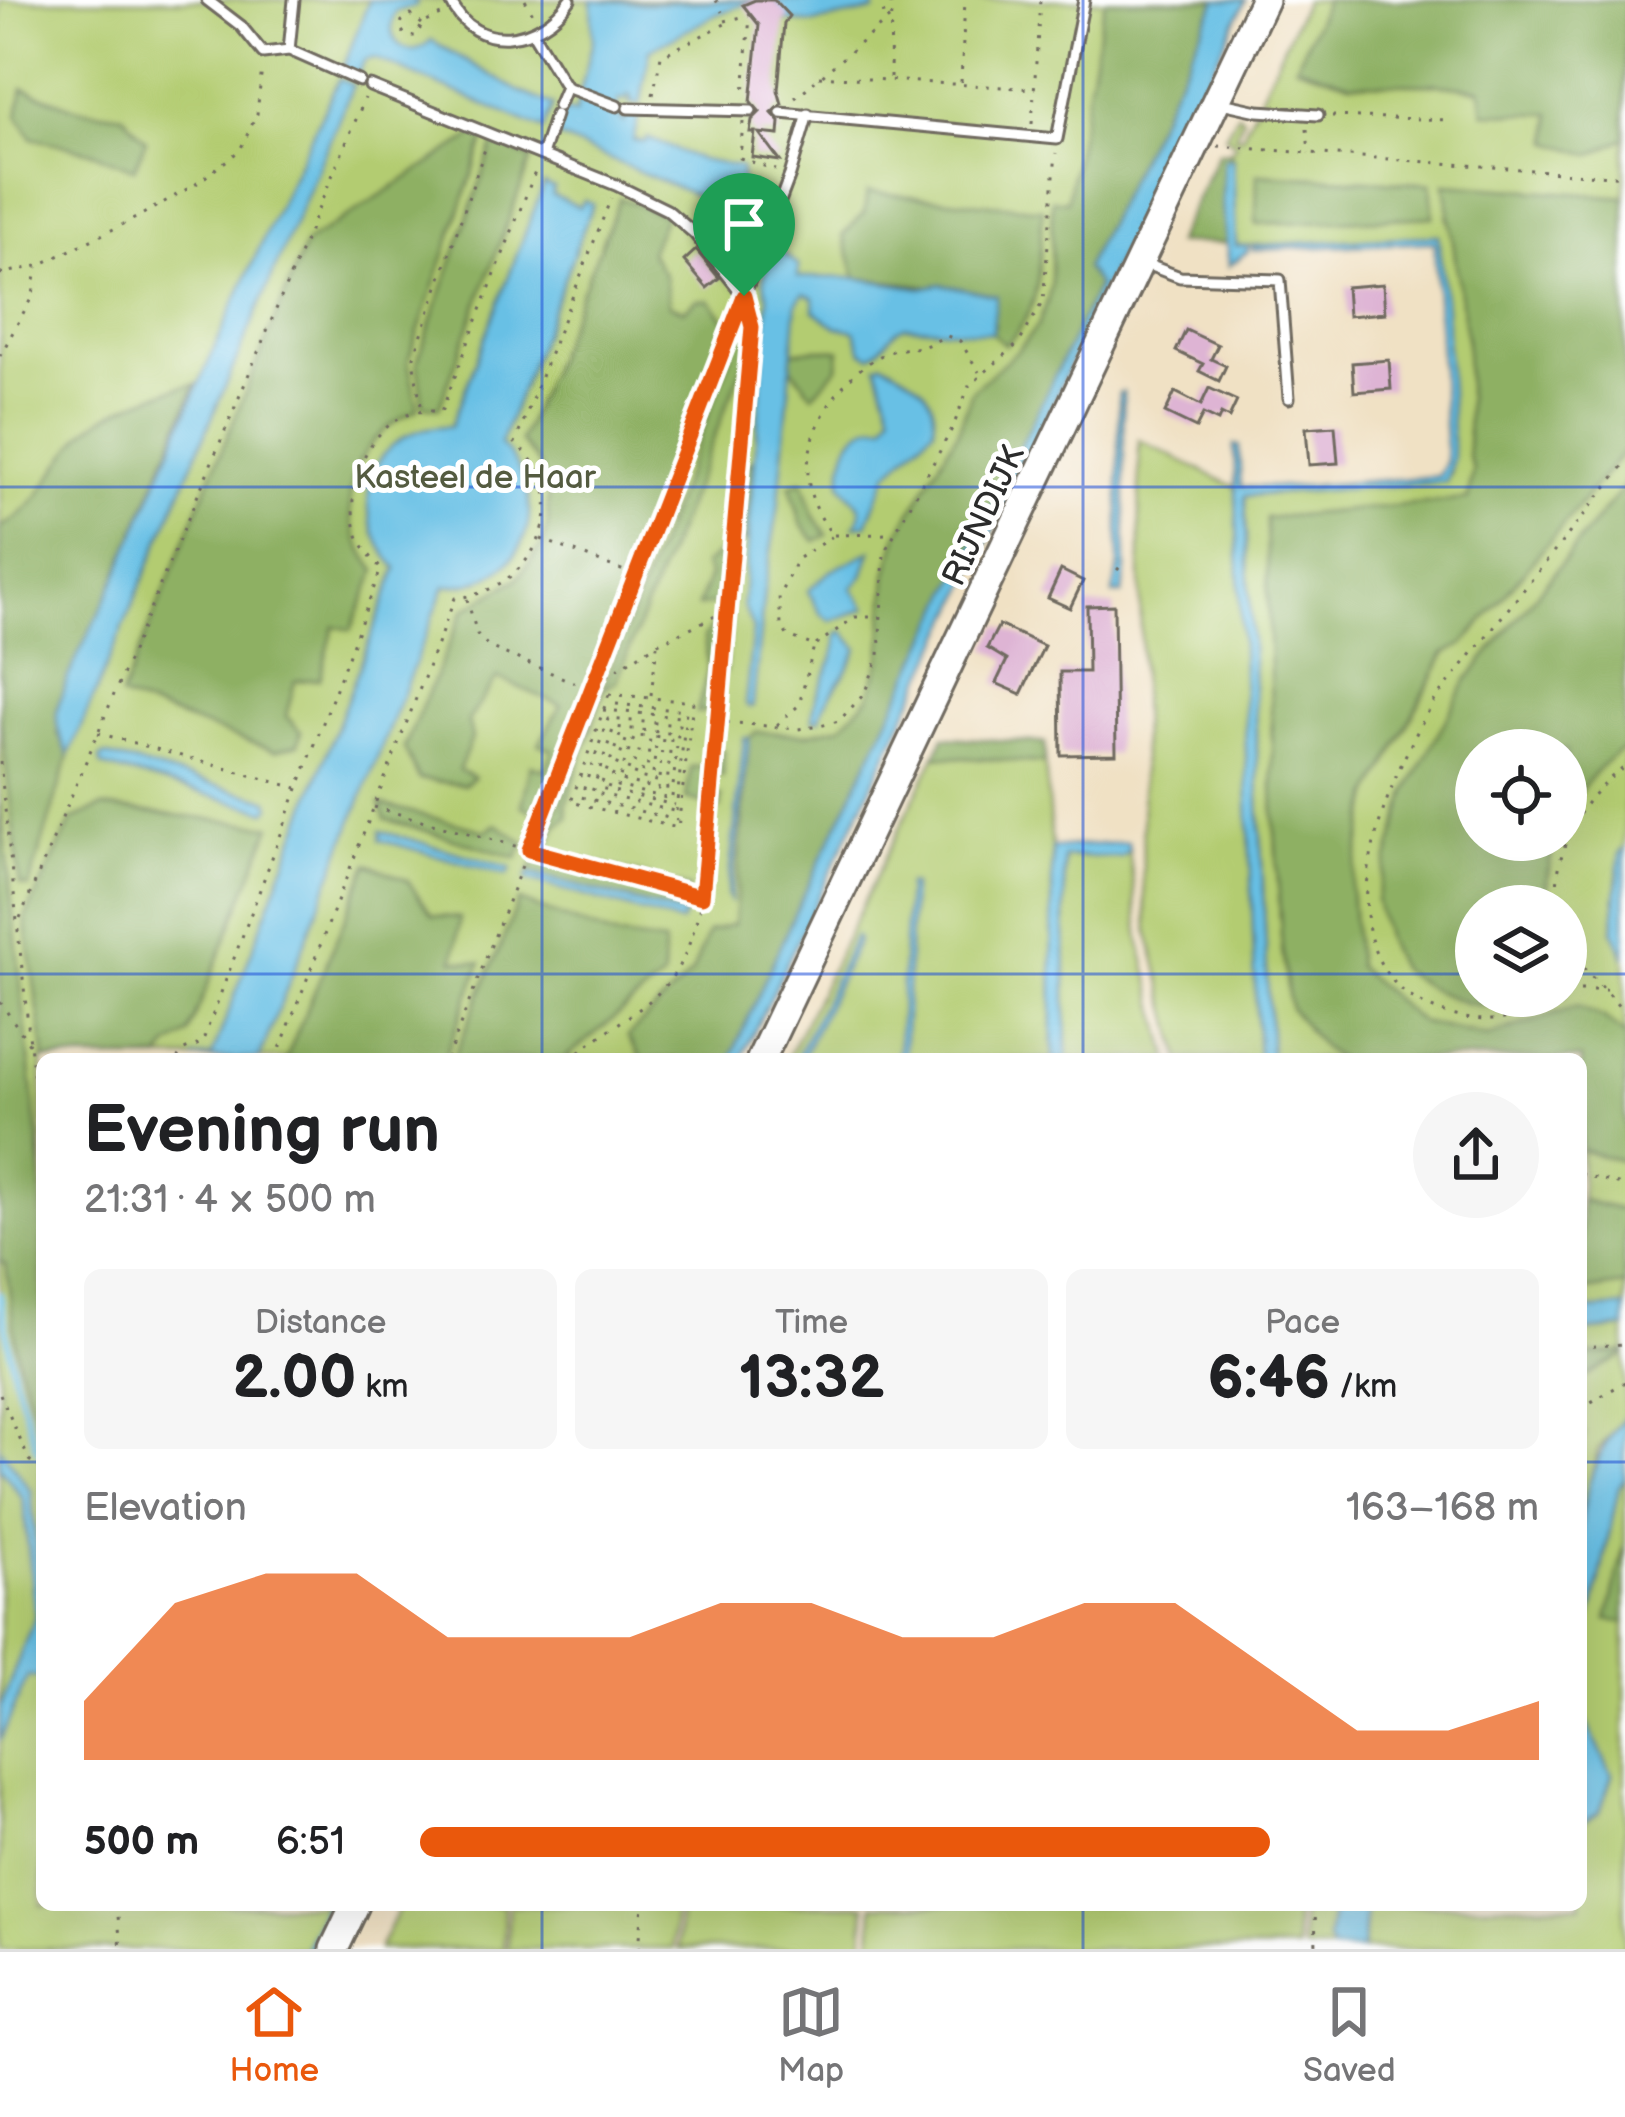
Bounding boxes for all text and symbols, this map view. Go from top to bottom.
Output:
pin [693,173,795,296]
icon: arrive [711,191,777,257]
street label: RIJNDIJK [934,439,1034,592]
park label: Kasteel de Haar [354,458,597,498]
map controls [1455,729,1587,1017]
button: locate [1455,729,1587,861]
button: layers [1455,885,1587,1017]
text: Evening run [84,1092,440,1171]
button: share [1413,1092,1539,1218]
text: 21:31 · 4 × 500 m [84,1177,376,1224]
text: Distance [255,1303,386,1343]
text: Time [775,1303,848,1343]
text: Pace [1265,1303,1340,1343]
text: 2.00 [232,1343,356,1415]
text: 13:32 [739,1343,884,1415]
text: 6:46 [1208,1343,1330,1415]
text: km [356,1367,409,1407]
text: /km [1330,1367,1397,1407]
text: Elevation [84,1485,247,1532]
text: 163–168 m [1346,1485,1539,1532]
text: 500 m [84,1819,199,1866]
text: 6:51 [276,1819,345,1866]
tab: Home [229,1979,319,2091]
tab: Map [778,1979,844,2091]
tab: Saved [1303,1979,1396,2091]

